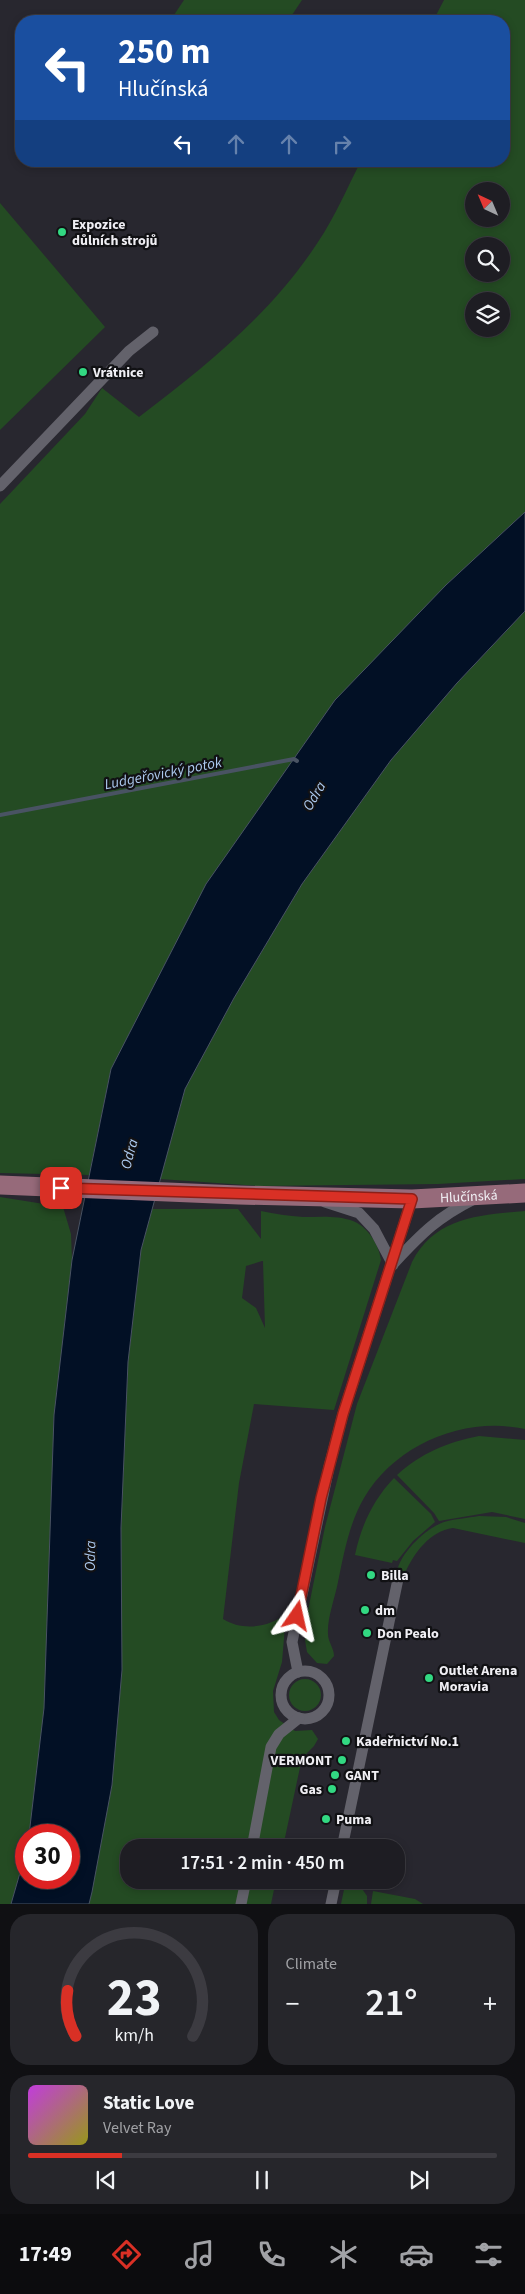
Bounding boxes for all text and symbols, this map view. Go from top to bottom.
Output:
text: 250 m [118,27,210,77]
icon: left [35,35,100,100]
text: Hlučínská [118,73,208,105]
icon: left [169,130,197,158]
icon: ahead [222,130,250,158]
icon: ahead [275,130,303,158]
icon: right [328,130,356,158]
north arrow [465,182,510,228]
map controls [465,182,510,337]
place label: Expozice důlních strojů [72,215,158,251]
marker: Expozice důlních strojů [56,226,68,238]
button: search [465,237,510,282]
button: layers [465,292,510,337]
place label: Vrátnice [92,363,143,383]
marker: Vrátnice [77,366,89,378]
water label: Ludgeřovický potok [103,752,224,795]
water label: Odra [298,778,331,815]
water label: Odra [115,1137,144,1172]
pin [40,1167,82,1209]
icon: arrive [47,1174,75,1202]
street label: Hlučínská [439,1185,498,1209]
water label: Odra [80,1541,101,1571]
place label: Billa [381,1566,409,1586]
marker: Billa [365,1569,377,1581]
position arrow [270,1589,322,1641]
place label: dm [375,1601,395,1621]
marker: dm [359,1604,371,1616]
place label: Don Pealo [377,1624,439,1644]
marker: Don Pealo [361,1627,373,1639]
place label: Outlet Arena Moravia [439,1661,517,1697]
marker: Outlet Arena Moravia [423,1672,435,1684]
place label: Kadeřnictví No.1 [356,1732,459,1752]
marker: Kadeřnictví No.1 [340,1735,352,1747]
place label: VERMONT [270,1751,332,1771]
marker: VERMONT [336,1754,348,1766]
place label: GANT [345,1766,379,1786]
marker: GANT [329,1769,341,1781]
place label: Gas [299,1780,322,1800]
marker: Gas [326,1783,338,1795]
place label: Puma [336,1810,372,1830]
marker: Puma [320,1813,332,1825]
speed limit sign: 30 [15,1824,80,1889]
text: 17:51 · 2 min · 450 m [180,1850,345,1877]
text: Climate [286,1953,337,1975]
text: 23 [106,1962,161,2036]
text: 21° [365,1976,417,2030]
text: − [286,1984,299,2024]
text: + [483,1984,497,2024]
text: km/h [114,2023,154,2048]
text: Static Love [103,2090,194,2117]
text: Velvet Ray [103,2117,171,2139]
icon: previous [92,2166,120,2194]
icon: pause [248,2166,276,2194]
icon: next [405,2166,433,2194]
icon: directions [109,2237,144,2272]
icon: music [182,2237,217,2272]
icon: phone [254,2237,289,2272]
icon: climate [326,2237,361,2272]
icon: car [399,2237,434,2272]
icon: filters [471,2237,506,2272]
text: 17:49 [19,2238,72,2270]

